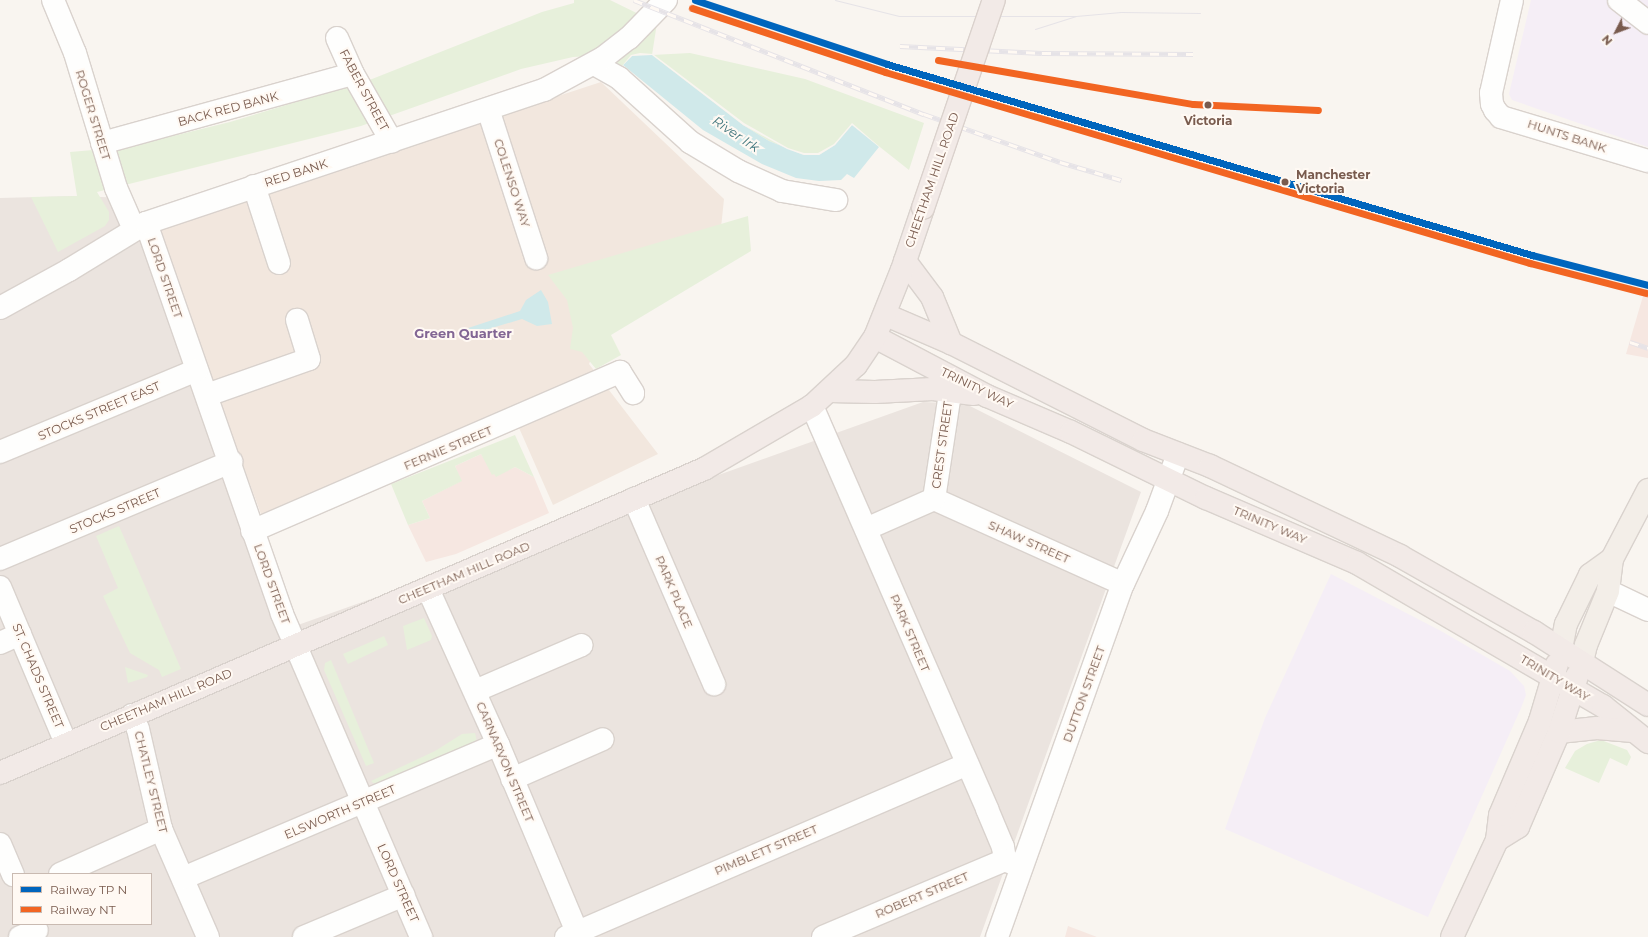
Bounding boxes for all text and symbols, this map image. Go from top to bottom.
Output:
north arrow [1596,12,1636,52]
text: N [1599,32,1615,48]
street label: FABER STREET [336,47,392,133]
street label: ROGER STREET [72,68,114,162]
street label: BACK RED BANK [176,89,280,129]
marker: Victoria [1201,98,1215,112]
street label: CHEETHAM HILL ROAD [902,111,962,249]
water label: River Irk [710,113,762,155]
place label: Victoria [1184,114,1232,128]
street label: HUNTS BANK [1526,116,1608,156]
street label: COLENSO WAY [491,137,533,229]
street label: RED BANK [263,156,329,190]
place label: Manchester Victoria [1296,168,1370,196]
marker: Manchester Victoria [1278,175,1292,189]
street label: LORD STREET [144,236,186,320]
district label: Green Quarter [414,325,512,341]
street label: TRINITY WAY [938,364,1016,412]
street label: STOCKS STREET EAST [36,379,162,443]
street label: CREST STREET [929,400,955,490]
street label: FERNIE STREET [402,423,494,473]
street label: STOCKS STREET [67,485,163,537]
street label: TRINITY WAY [1231,503,1309,547]
street label: SHAW STREET [986,518,1072,566]
street label: CHEETHAM HILL ROAD [396,539,532,607]
street label: LORD STREET [251,542,293,626]
street label: PARK PLACE [652,553,696,631]
street label: PARK STREET [887,592,933,674]
street label: ST. CHADS STREET [9,621,67,731]
street label: DUTTON STREET [1060,644,1108,744]
street label: TRINITY WAY [1518,652,1592,704]
street label: CHEETHAM HILL ROAD [98,666,234,734]
street label: CARNARVON STREET [473,700,537,824]
street label: CHATLEY STREET [131,729,171,835]
street label: ELSWORTH STREET [282,782,398,842]
street label: PIMBLETT STREET [712,822,820,878]
street label: LORD STREET [374,841,422,925]
street label: ROBERT STREET [873,869,971,921]
legend [12,873,152,925]
text: Railway TP N [50,882,127,897]
text: Railway NT [50,902,116,917]

